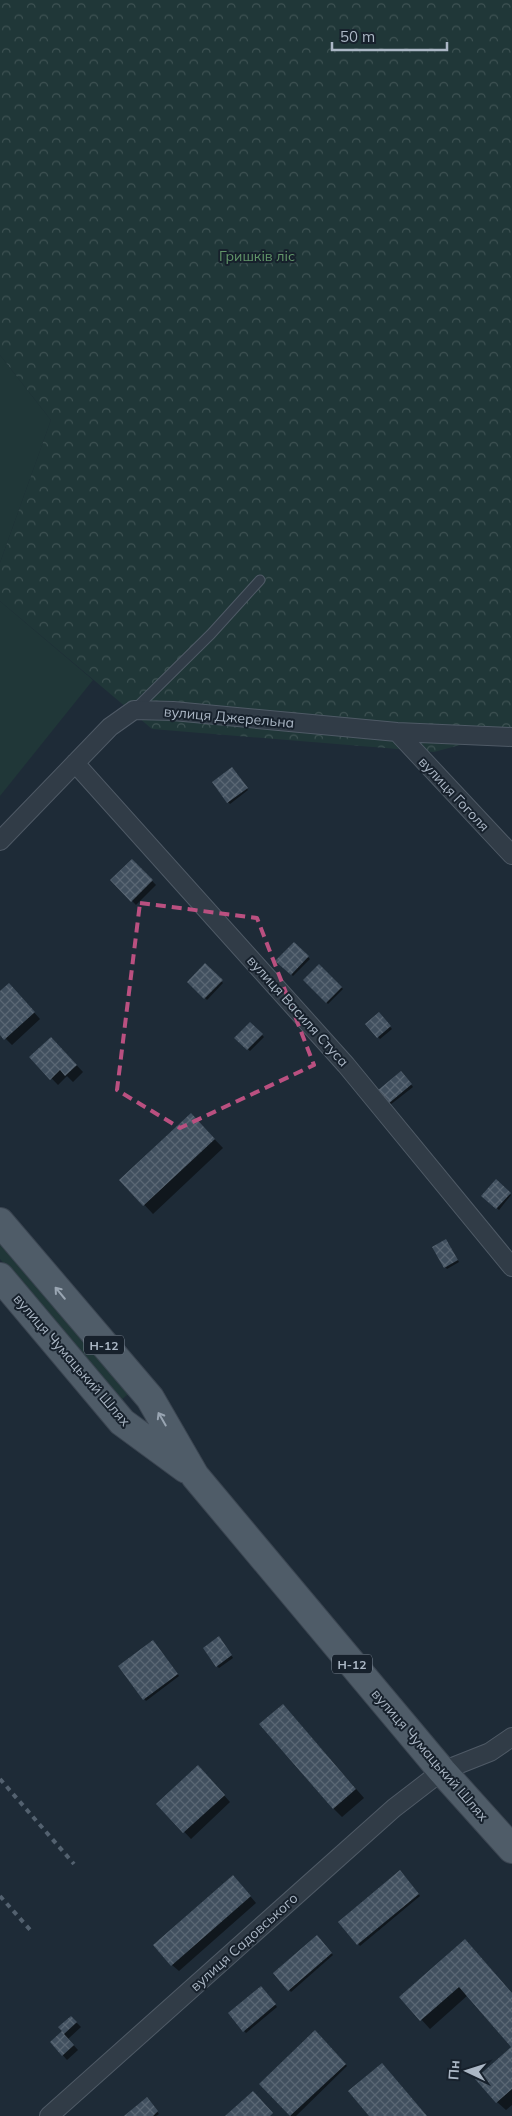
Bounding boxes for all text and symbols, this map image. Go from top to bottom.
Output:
scale bar [332,20,447,52]
text: 50 m [340,27,375,46]
park label: Гришків ліс [219,247,295,265]
street label: вулиця Джерельна [163,702,295,732]
street label: вулиця Гоголя [415,753,493,835]
street label: вулиця Василя Стуса [243,952,353,1070]
one-way arrow [55,1286,66,1299]
street label: вулиця Чумацький Шлях [10,1290,135,1430]
road number: Н-12 [84,1336,124,1354]
one-way arrow [157,1412,166,1427]
road number: Н-12 [332,1655,372,1674]
street label: вулиця Чумацький Шлях [368,1685,493,1825]
street label: вулиця Садовського [186,1889,302,1995]
north arrow [442,2046,492,2096]
text: Пн [444,2060,464,2080]

